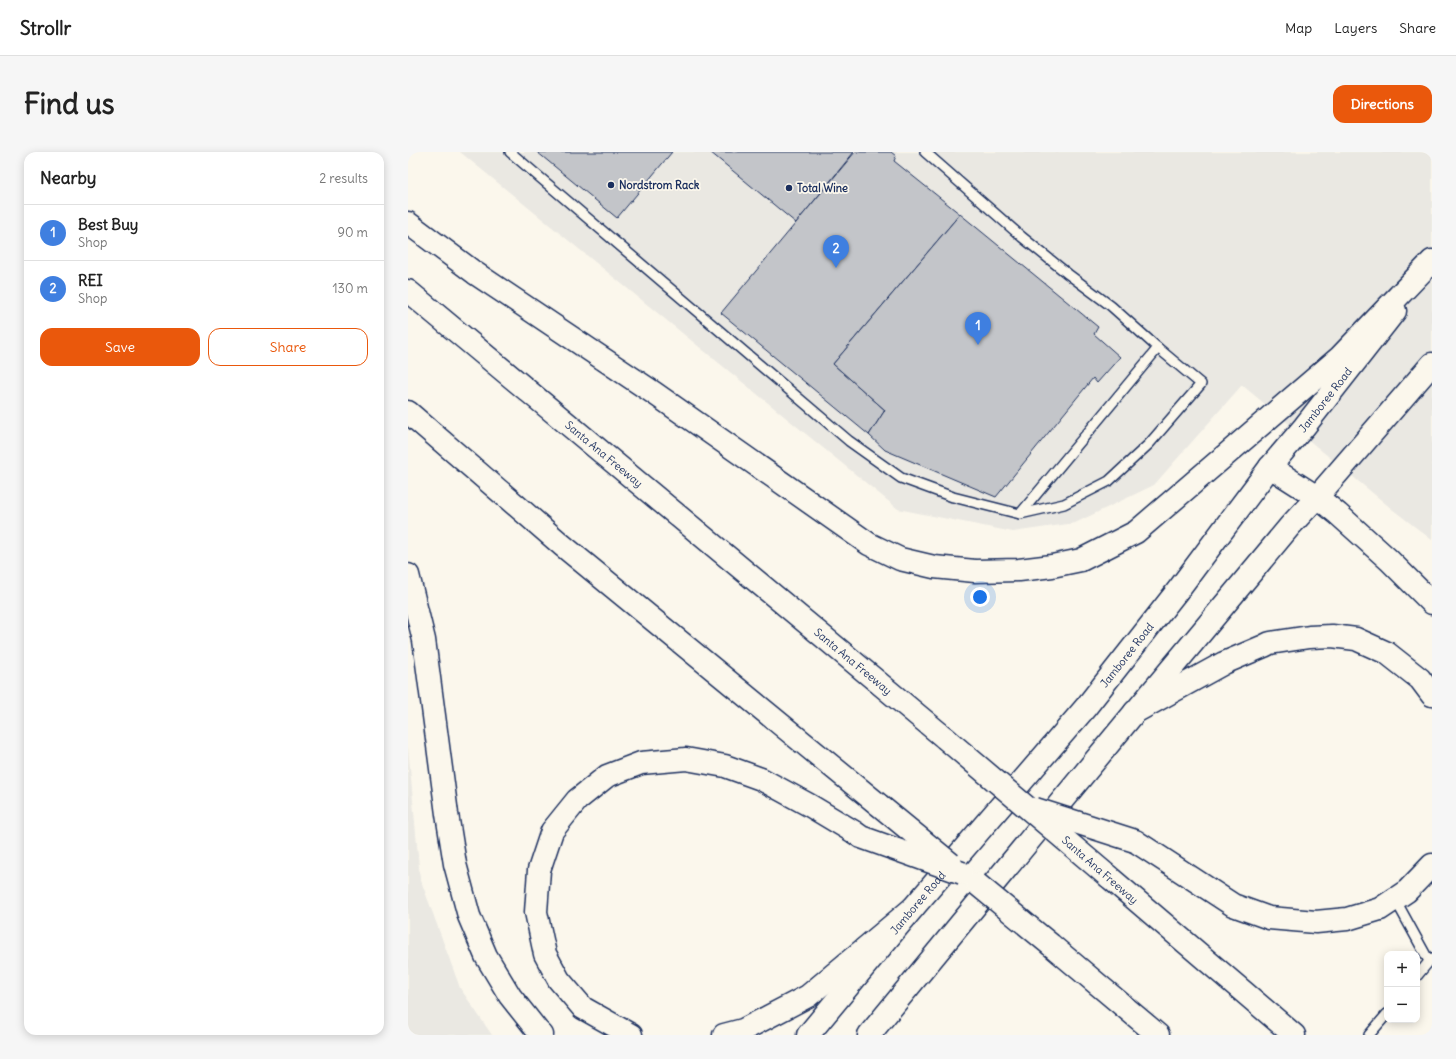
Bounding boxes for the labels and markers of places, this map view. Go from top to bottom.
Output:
place label: Nordstrom Rack [619,178,700,192]
marker: Nordstrom Rack [606,180,616,190]
place label: Total Wine [797,181,848,195]
marker: Total Wine [784,183,794,193]
pin: 2 [823,235,849,268]
pin: 1 [965,312,991,345]

